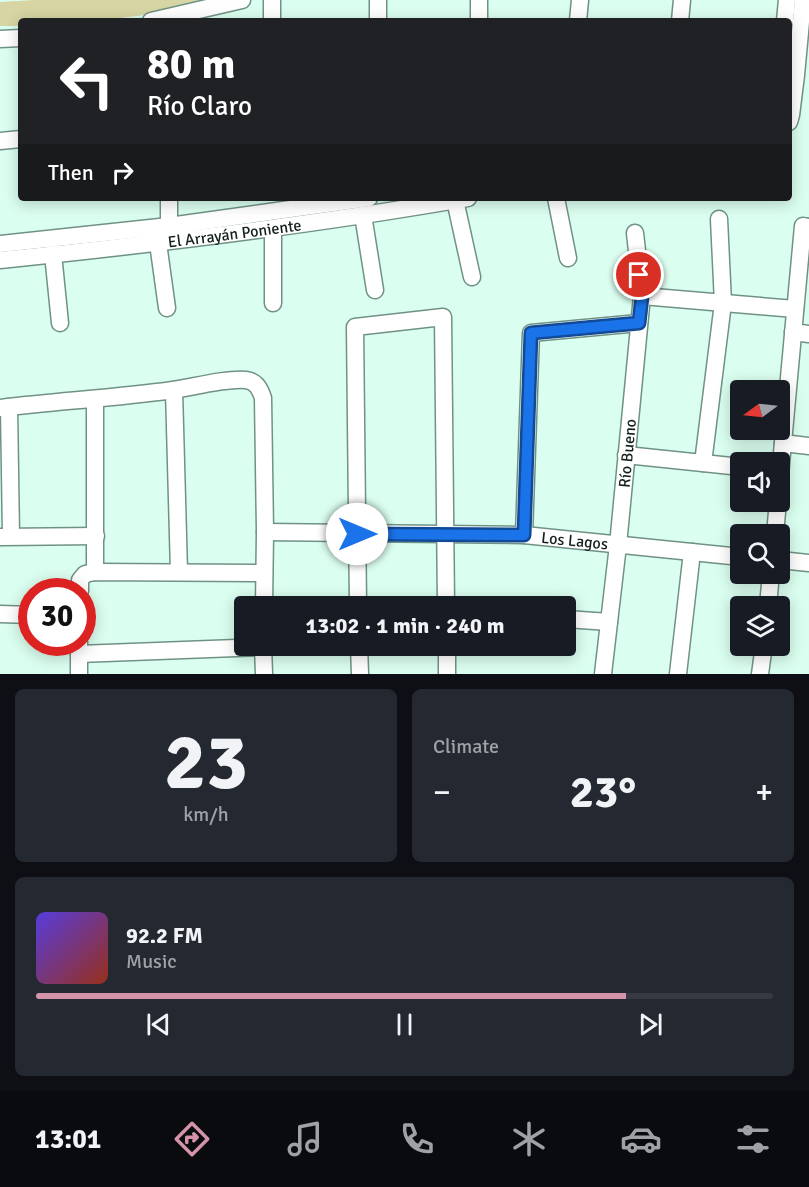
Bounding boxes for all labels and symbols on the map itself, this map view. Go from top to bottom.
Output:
street label: El Arrayán Poniente [167,215,303,252]
pin [613,249,664,300]
north arrow [730,380,790,440]
street label: Río Bueno [615,418,641,489]
position arrow [325,502,389,566]
street label: Los Lagos [540,528,609,554]
speed limit sign: 30 [18,578,96,656]

